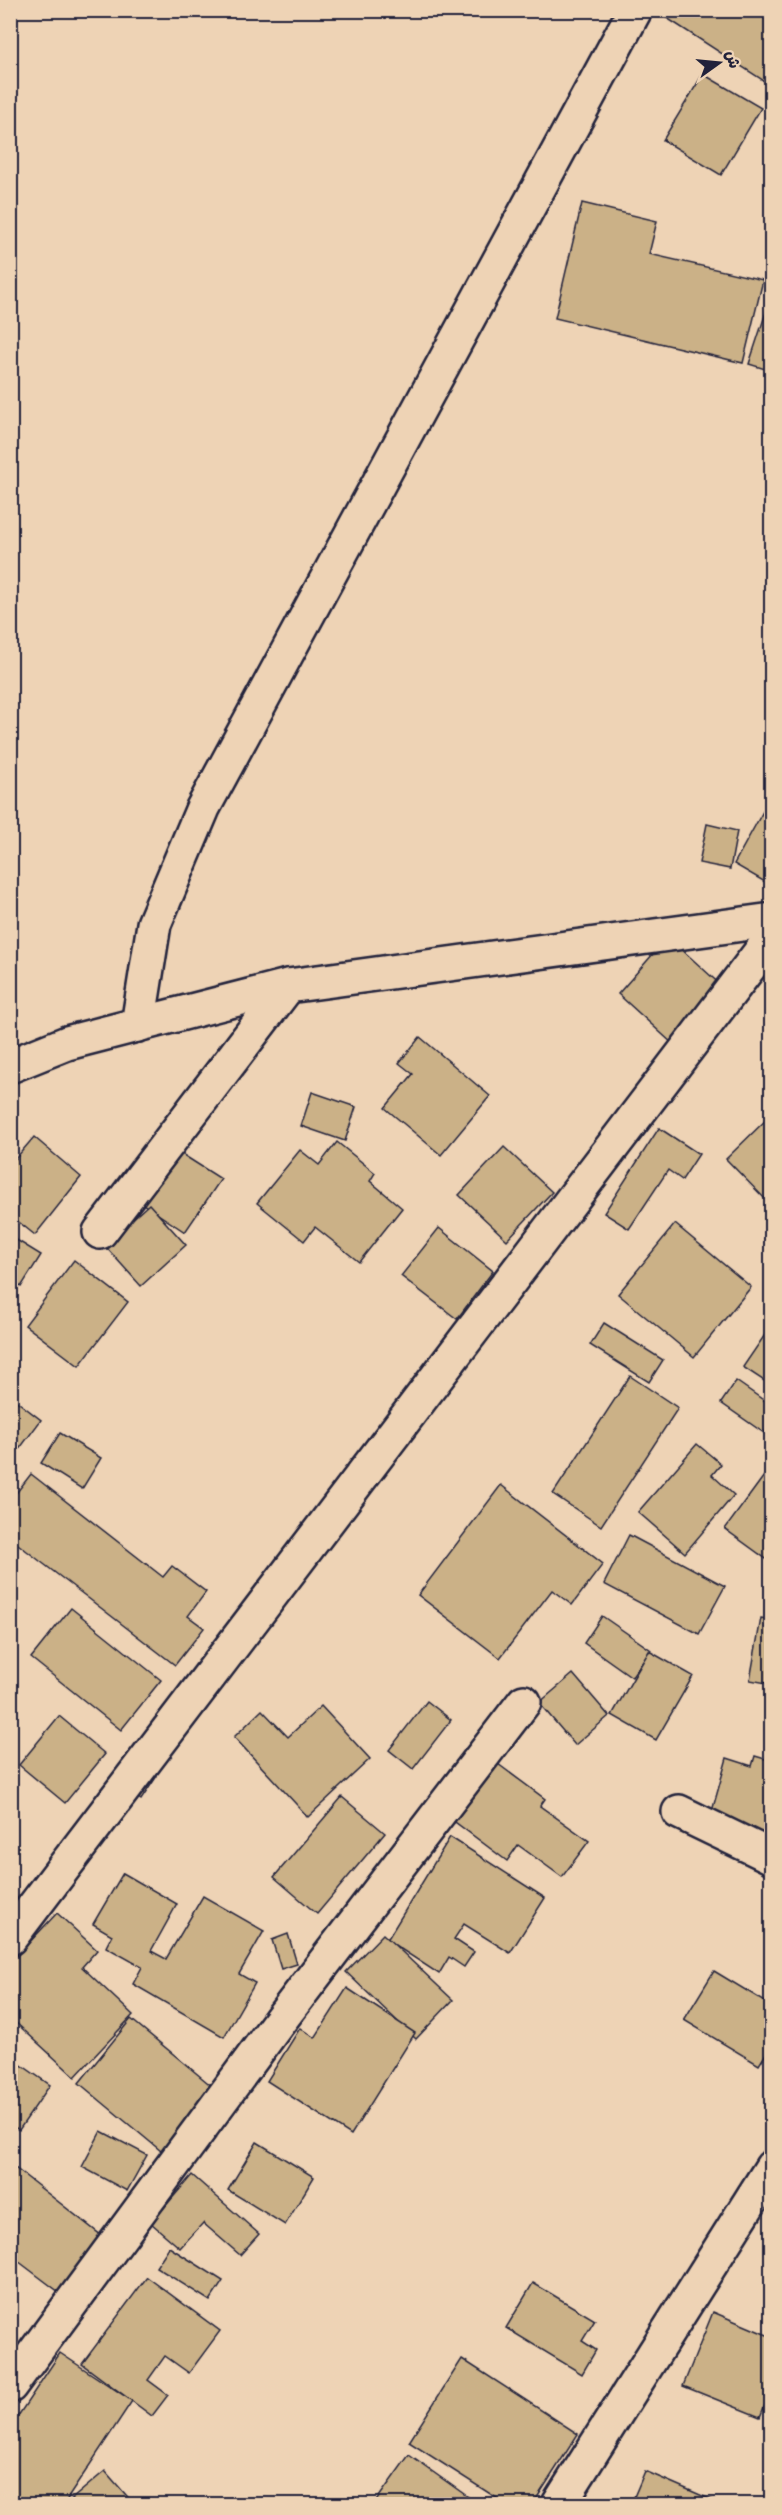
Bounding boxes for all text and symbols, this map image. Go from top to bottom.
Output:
north arrow [689,33,749,93]
text: ش [720,48,745,71]

